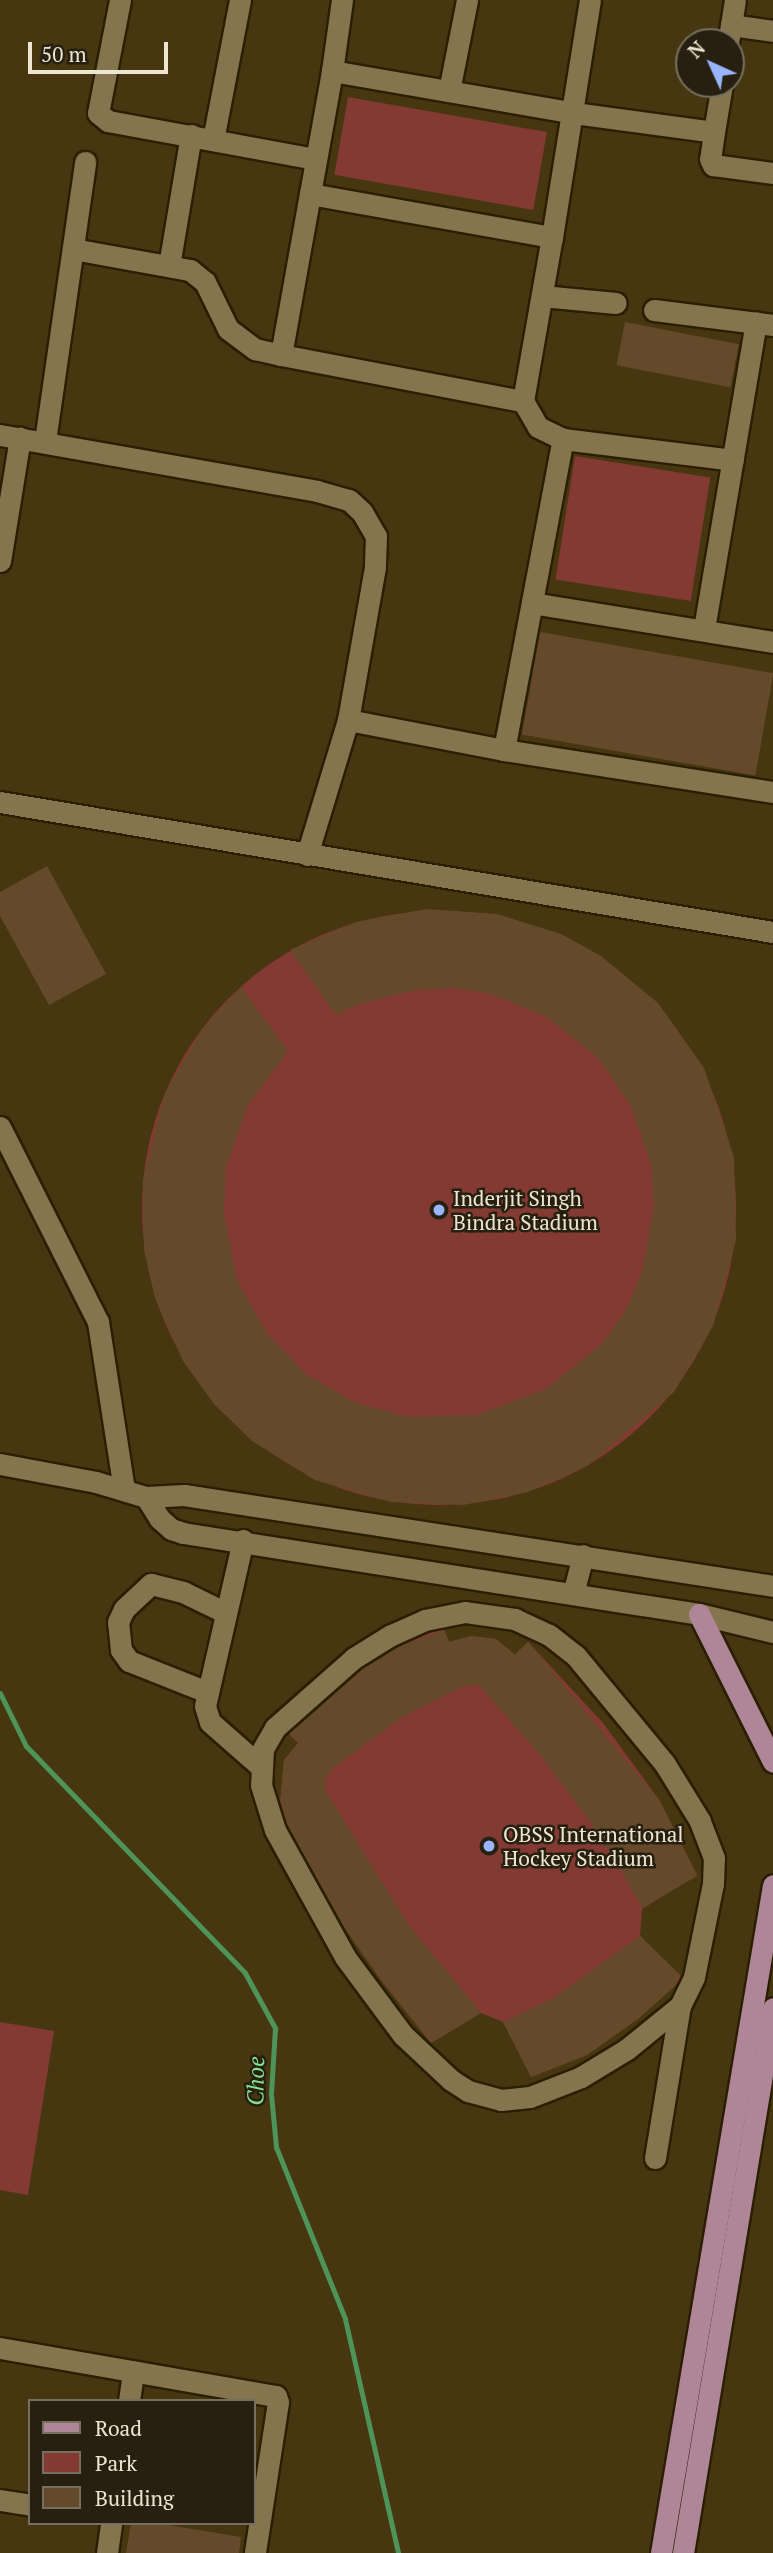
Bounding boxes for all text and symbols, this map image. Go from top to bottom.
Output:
scale bar [32,28,172,72]
north arrow [675,28,745,98]
text: N [682,35,710,63]
text: 50 m [41,40,87,68]
place label: Inderjit Singh Bindra Stadium [453,1185,598,1235]
marker: Inderjit Singh Bindra Stadium [431,1202,447,1218]
place label: OBSS International Hockey Stadium [503,1821,684,1871]
marker: OBSS International Hockey Stadium [481,1838,497,1854]
water label: Choe [242,2056,270,2106]
legend [28,2399,256,2525]
text: Road [95,2414,142,2442]
text: Park [95,2449,137,2477]
text: Building [95,2484,174,2512]

